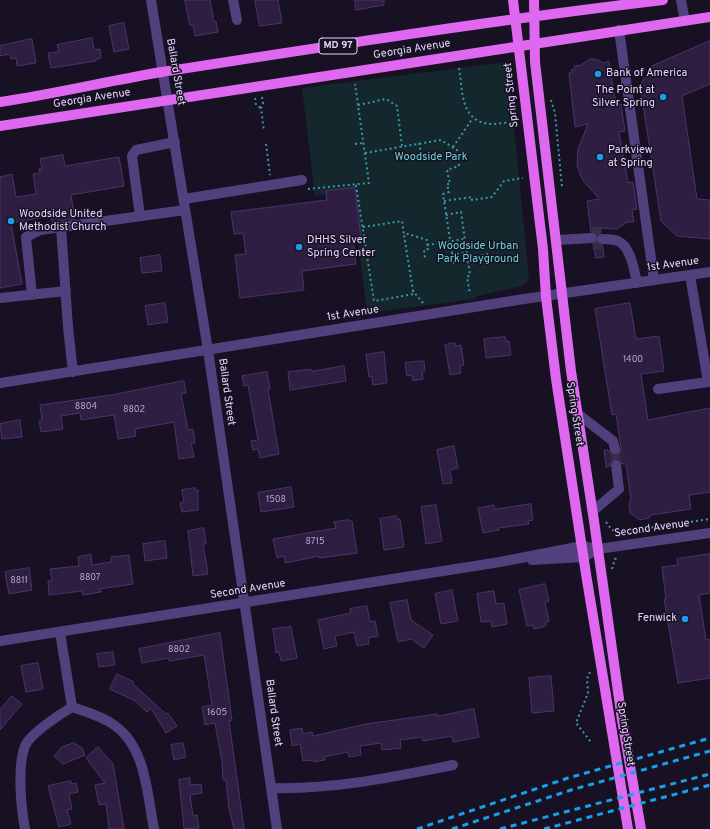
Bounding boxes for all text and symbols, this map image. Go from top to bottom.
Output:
street label: Ballard Street [163,37,187,107]
street label: Georgia Avenue [372,37,452,63]
road number: MD 97 [319,38,357,54]
street label: Spring Street [502,62,522,128]
place label: Bank of America [606,67,687,81]
marker: Bank of America [593,69,603,79]
place label: The Point at Silver Spring [592,84,655,110]
street label: Georgia Avenue [52,86,132,112]
marker: The Point at Silver Spring [658,92,668,102]
place label: Parkview at Spring [608,144,653,170]
park label: Woodside Park [394,151,468,165]
marker: Parkview at Spring [595,152,605,162]
place label: Woodside United Methodist Church [19,208,106,234]
marker: Woodside United Methodist Church [6,216,16,226]
place label: DHHS Silver Spring Center [307,234,375,260]
park label: Woodside Urban Park Playground [437,240,519,266]
marker: DHHS Silver Spring Center [294,242,304,252]
street label: 1st Avenue [646,255,700,275]
street label: 1st Avenue [326,303,380,325]
house number: 1400 [623,355,643,365]
street label: Ballard Street [215,357,237,427]
street label: Spring Street [562,381,586,447]
house number: 8804 [75,402,97,412]
house number: 8802 [123,405,145,415]
house number: 1508 [266,495,286,505]
street label: Second Avenue [613,517,691,541]
house number: 8715 [305,537,325,547]
house number: 8807 [79,573,101,583]
house number: 8811 [10,576,28,586]
street label: Second Avenue [209,578,287,602]
place label: Fenwick [638,612,677,626]
marker: Fenwick [680,614,690,624]
house number: 8802 [168,645,190,655]
street label: Ballard Street [262,678,284,748]
street label: Spring Street [613,701,637,767]
house number: 1605 [207,708,227,718]

